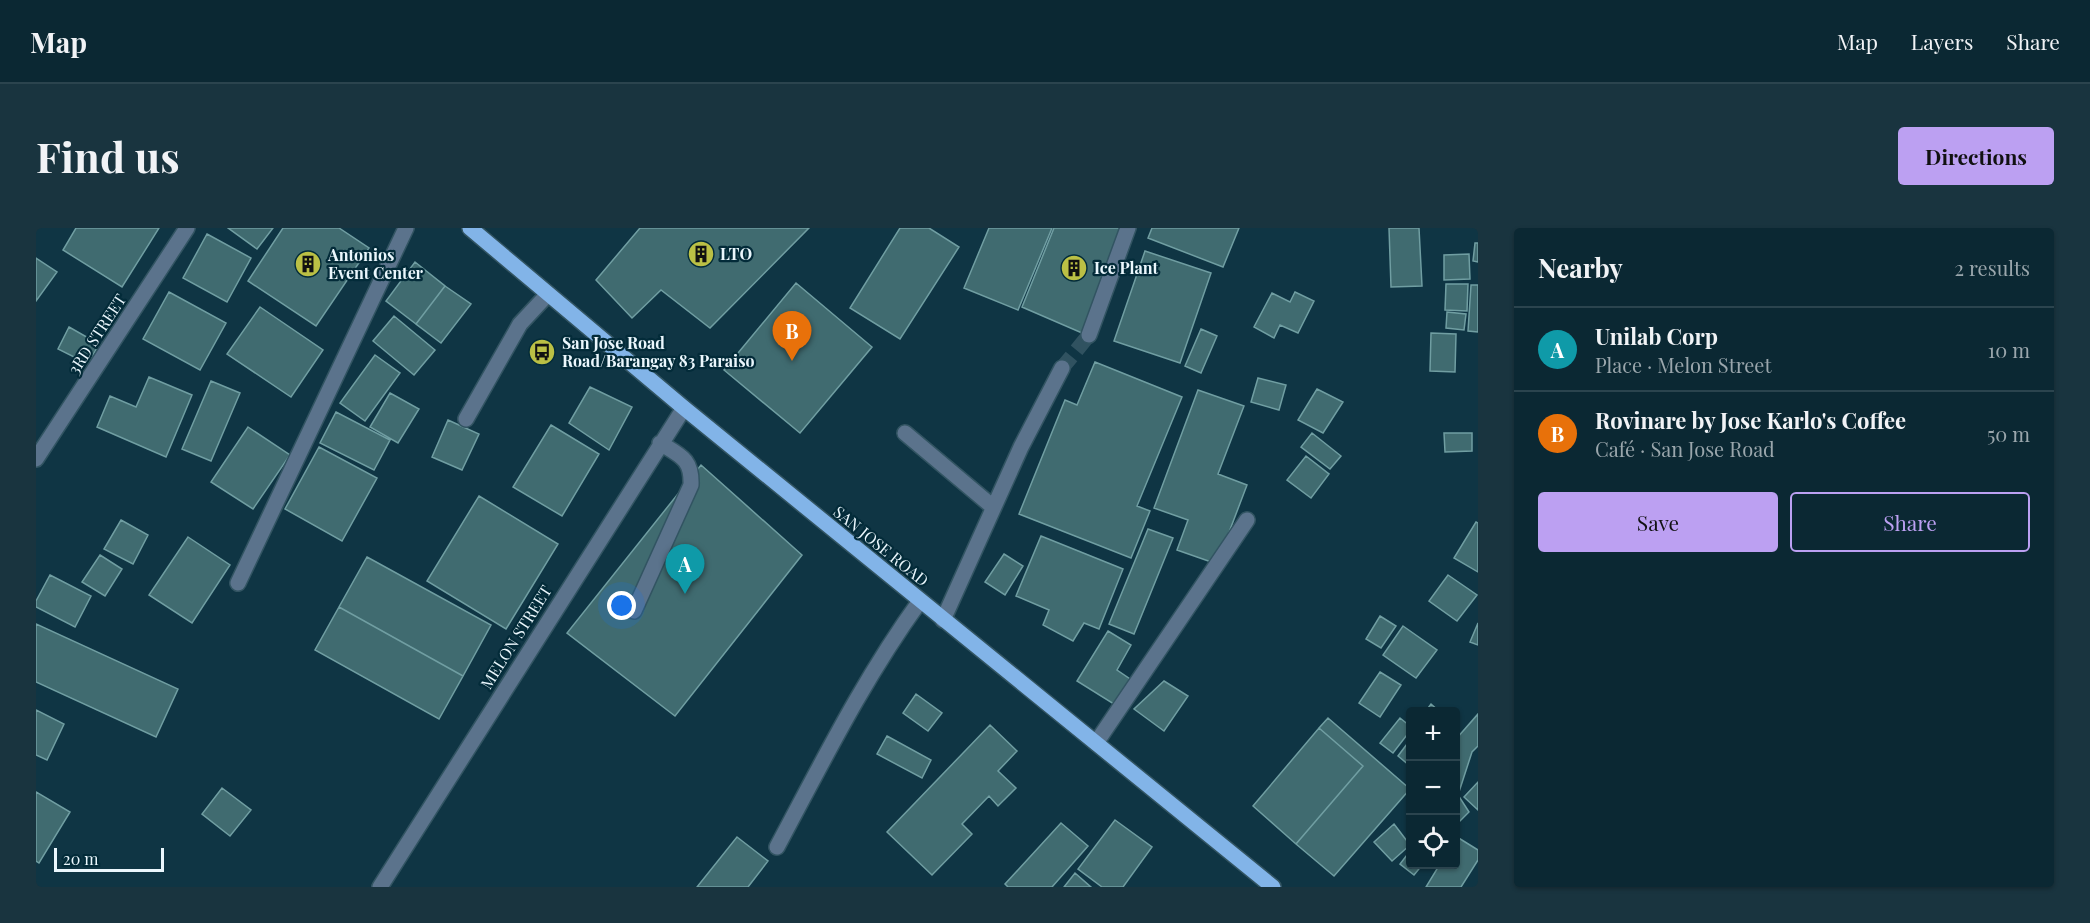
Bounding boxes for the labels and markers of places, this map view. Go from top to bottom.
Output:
building icon: LTO [686,239,716,269]
place label: LTO [720,243,752,264]
place label: Antonios Event Center [327,244,424,283]
building icon: Antonios Event Center [293,249,323,279]
building icon: Ice Plant [1059,253,1089,283]
place label: Ice Plant [1094,257,1159,278]
pin: B [772,312,812,361]
place label: San Jose Road Road/Barangay 83 Paraiso [562,332,755,371]
bus stop icon: San Jose Road Road/Barangay 83 Paraiso [527,337,557,367]
pin: A [666,544,704,594]

